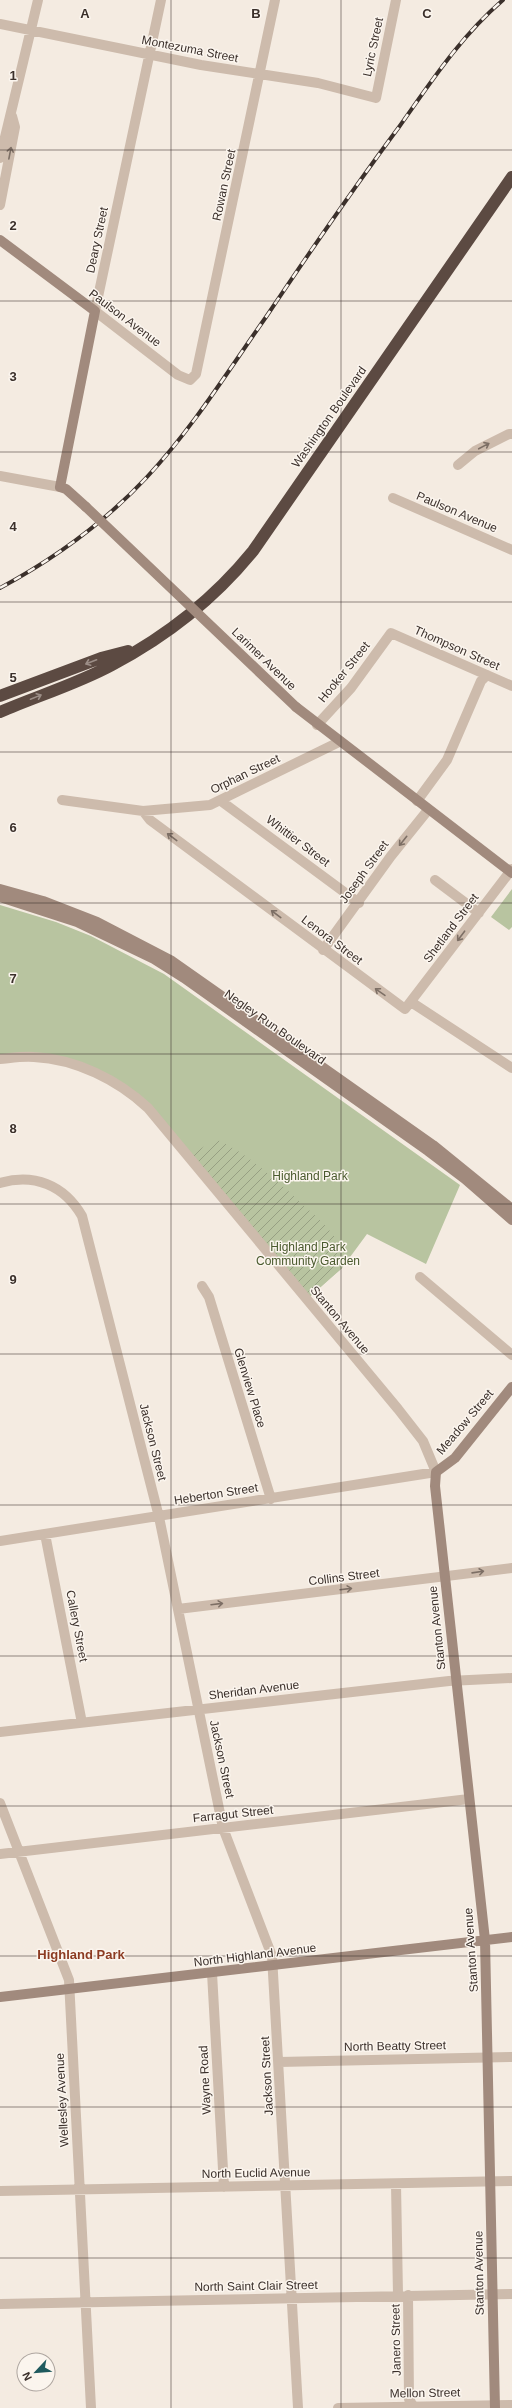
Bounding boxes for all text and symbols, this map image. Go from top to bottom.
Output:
text: A [80,6,90,21]
text: B [251,6,261,21]
text: C [422,6,432,21]
street label: Lyric Street [360,15,386,78]
street label: Montezuma Street [141,33,240,65]
text: 1 [9,68,17,83]
one-way arrow [7,146,15,159]
street label: Rowan Street [210,147,239,222]
street label: Deary Street [83,205,111,274]
text: 2 [9,218,17,233]
street label: Paulson Avenue [86,286,164,350]
street label: Washington Boulevard [289,364,369,470]
text: 3 [9,369,17,384]
one-way arrow [477,442,489,449]
street label: Paulson Avenue [414,489,500,535]
text: 4 [9,519,17,534]
street label: Thompson Street [412,623,502,673]
street label: Larimer Avenue [229,625,299,693]
street label: Hooker Street [315,638,373,705]
one-way arrow [86,659,98,667]
text: 5 [9,670,17,685]
one-way arrow [30,692,42,700]
street label: Orphan Street [208,751,283,797]
street label: Whittier Street [263,813,333,870]
text: 6 [9,820,17,835]
one-way arrow [166,832,177,841]
one-way arrow [399,835,408,846]
street label: Joseph Street [337,837,392,906]
street label: Shetland Street [421,890,482,965]
one-way arrow [271,910,282,919]
street label: Lenora Street [299,913,366,968]
one-way arrow [457,931,465,942]
text: 7 [9,971,17,986]
street label: Negley Run Boulevard [222,987,328,1067]
one-way arrow [375,988,386,996]
text: 8 [9,1121,17,1136]
park label: Highland Park [272,1169,349,1183]
park label: Highland Park Community Garden [256,1240,360,1268]
text: 9 [9,1272,17,1287]
street label: Stanton Avenue [307,1283,373,1357]
street label: Glenview Place [231,1346,269,1430]
street label: Meadow Street [434,1386,497,1457]
street label: Jackson Street [137,1402,170,1483]
street label: Heberton Street [173,1480,260,1508]
street label: Collins Street [308,1566,381,1588]
one-way arrow [471,1568,484,1576]
street label: Stanton Avenue [426,1585,448,1671]
one-way arrow [339,1586,352,1593]
street label: Callery Street [63,1589,91,1664]
one-way arrow [210,1601,223,1608]
street label: Sheridan Avenue [208,1677,300,1703]
street label: Jackson Street [207,1719,237,1800]
street label: Farragut Street [192,1803,275,1825]
street label: Stanton Avenue [461,1907,481,1993]
street label: North Highland Avenue [193,1941,317,1969]
district label: Highland Park [37,1947,125,1962]
street label: Jackson Street [258,2035,276,2116]
street label: North Beatty Street [344,2038,447,2054]
street label: Wayne Road [196,2045,214,2115]
street label: Wellesley Avenue [53,2052,71,2147]
street label: North Euclid Avenue [202,2165,311,2181]
street label: Stanton Avenue [471,2230,487,2315]
street label: North Saint Clair Street [194,2278,318,2294]
street label: Janero Street [388,2303,404,2376]
north arrow [16,2352,56,2392]
text: N [20,2370,34,2383]
street label: Mellon Street [390,2385,461,2401]

